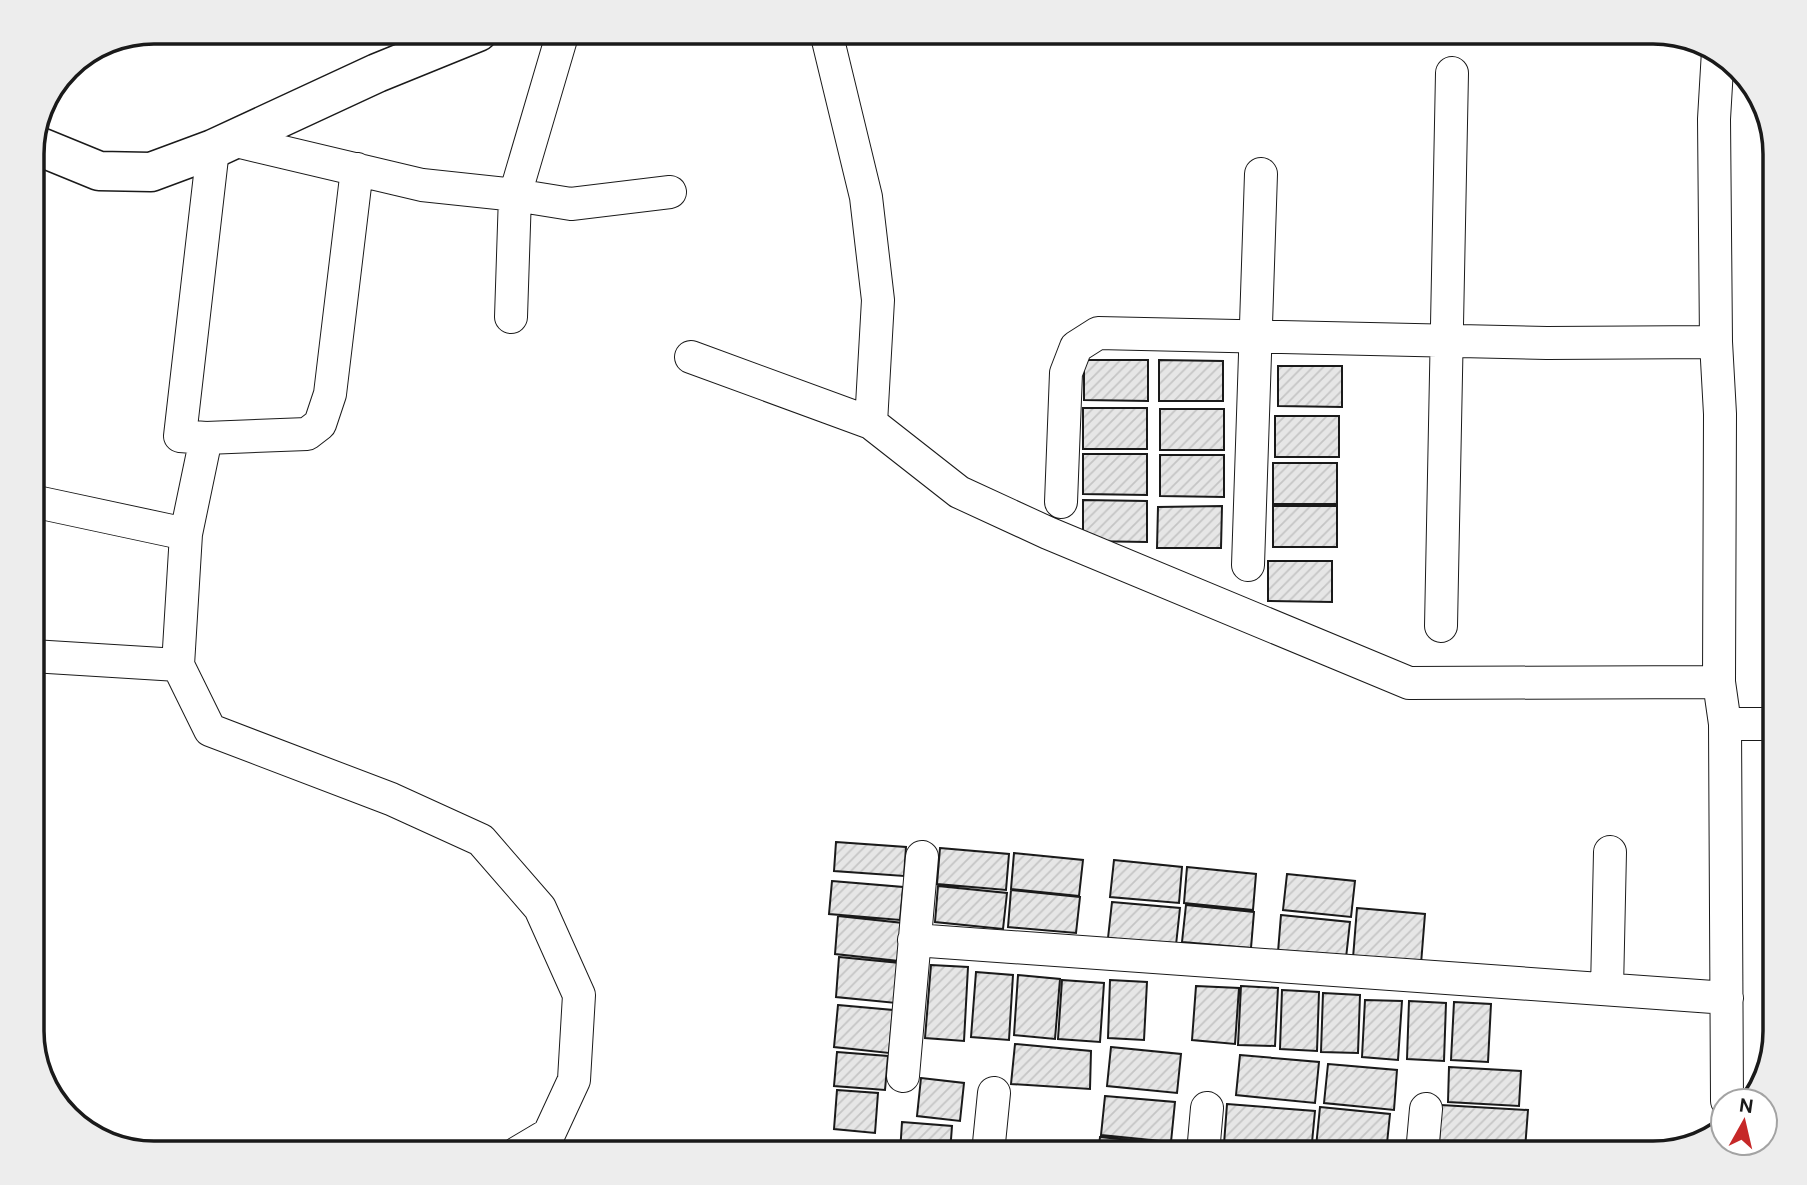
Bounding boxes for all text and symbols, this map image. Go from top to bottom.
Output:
north arrow [1709,1087,1779,1157]
text: N [1738,1092,1755,1119]

